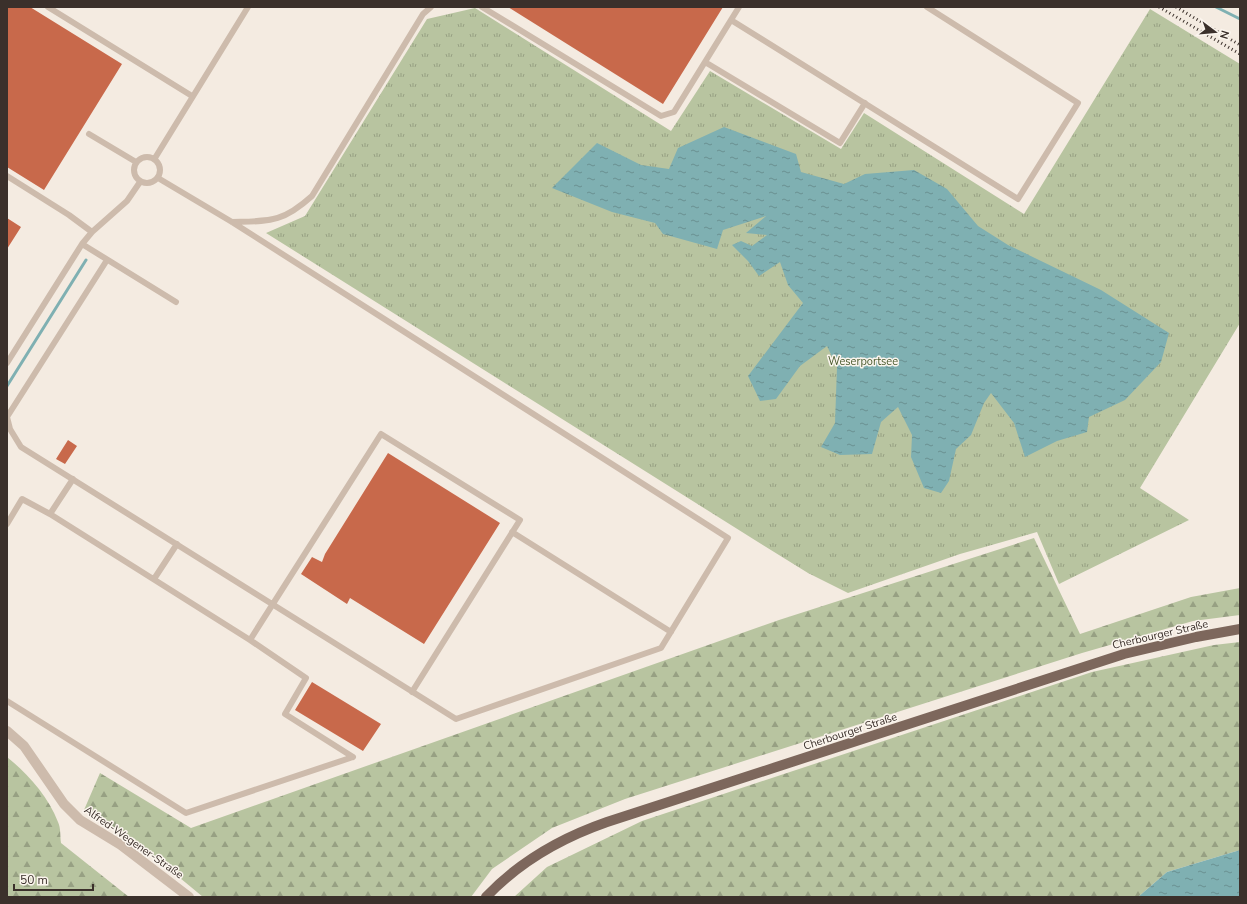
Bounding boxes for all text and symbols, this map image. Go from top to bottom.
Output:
north arrow [1195,12,1235,52]
text: N [1216,29,1232,41]
park label: Weserportsee [828,354,898,369]
street label: Cherbourger Straße [1111,616,1210,653]
street label: Cherbourger Straße [801,709,899,754]
street label: Alfred-Wegener-Straße [81,802,186,882]
scale bar [14,866,93,892]
text: 50 m [20,872,48,888]

